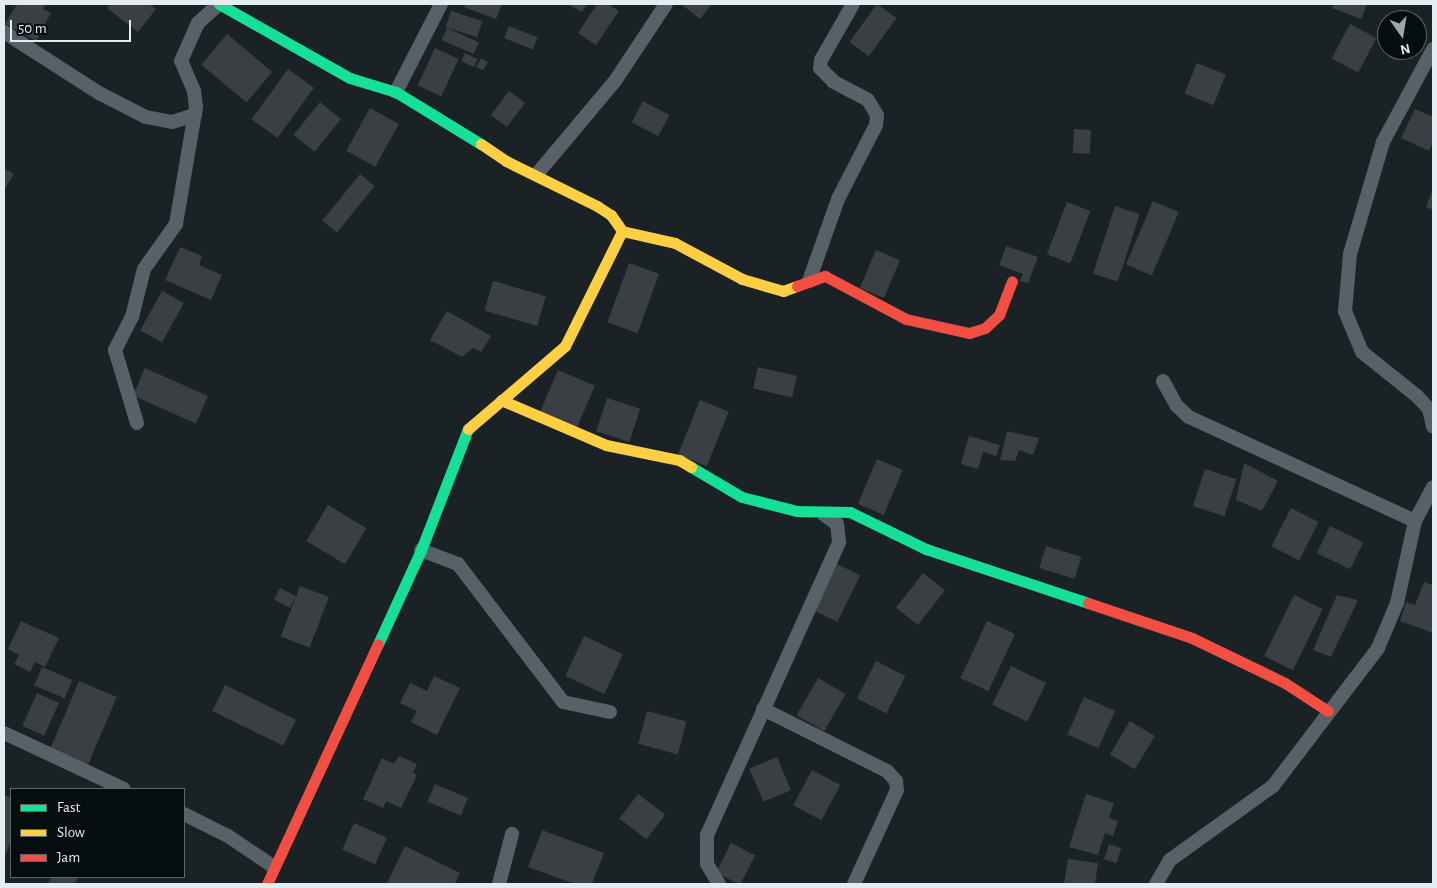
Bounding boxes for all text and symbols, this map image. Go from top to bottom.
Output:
scale bar [12,10,134,42]
north arrow [1377,10,1427,60]
text: 50 m [18,21,47,36]
text: N [1399,41,1411,57]
legend [10,788,185,878]
text: Fast [57,800,80,815]
text: Slow [57,825,85,840]
text: Jam [57,850,80,865]

